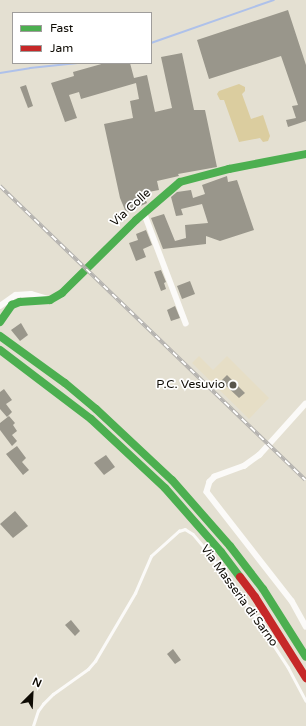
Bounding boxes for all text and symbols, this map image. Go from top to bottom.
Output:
legend [12,12,152,64]
text: Fast [50,21,73,35]
text: Jam [50,41,73,55]
street label: Via Colle [108,186,154,230]
place label: P.C. Vesuvio [156,378,225,392]
marker: P.C. Vesuvio [228,380,238,390]
street label: Via Masseria di Sarno [197,542,281,650]
north arrow [12,674,52,714]
text: N [30,675,44,690]

